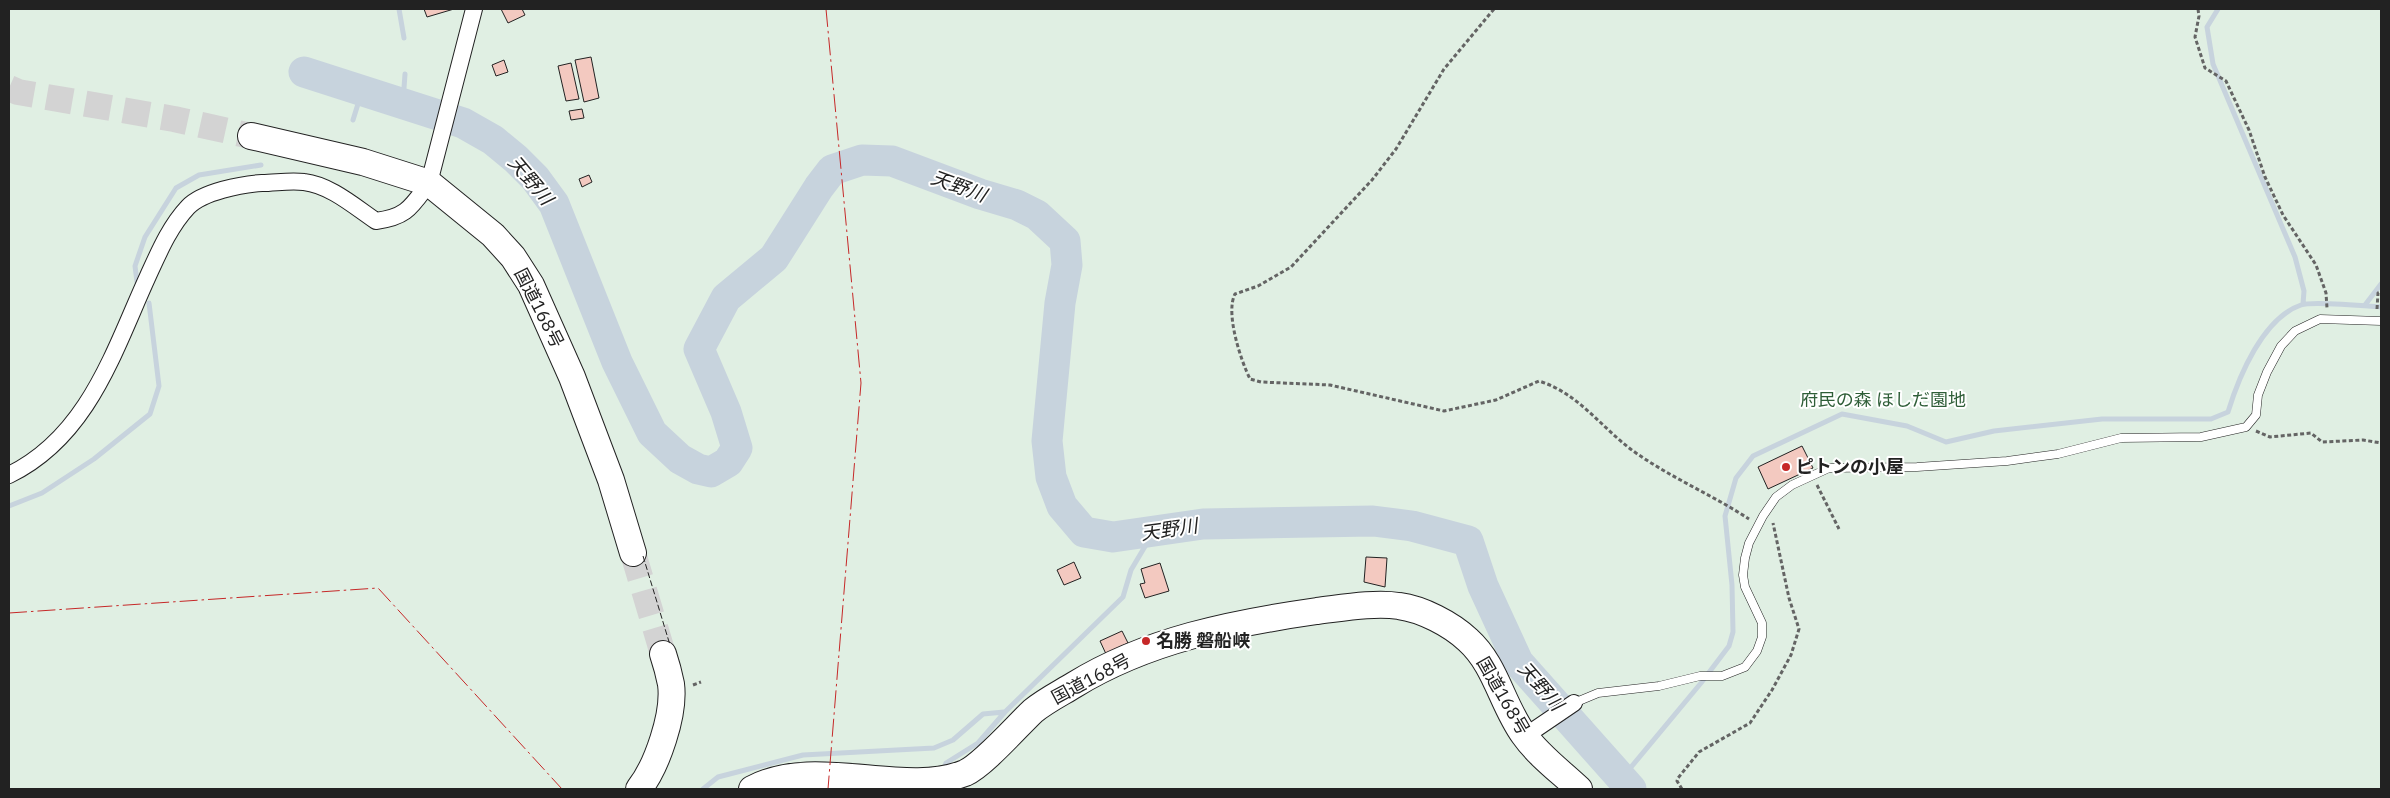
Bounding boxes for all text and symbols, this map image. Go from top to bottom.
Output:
water label: 天野川 [503,150,560,211]
water label: 天野川 [928,165,992,208]
street label: 国道168号 [510,264,569,351]
park label: 府民の森 ほしだ園地 [1800,388,1966,411]
place label: ピトンの小屋 [1796,455,1904,478]
marker: ピトンの小屋 [1780,461,1792,473]
water label: 天野川 [1139,513,1201,545]
place label: 名勝 磐船峡 [1156,629,1250,652]
marker: 名勝 磐船峡 [1140,635,1152,647]
street label: 国道168号 [1047,648,1134,709]
street label: 国道168号 [1472,653,1535,739]
water label: 天野川 [1513,657,1570,717]

